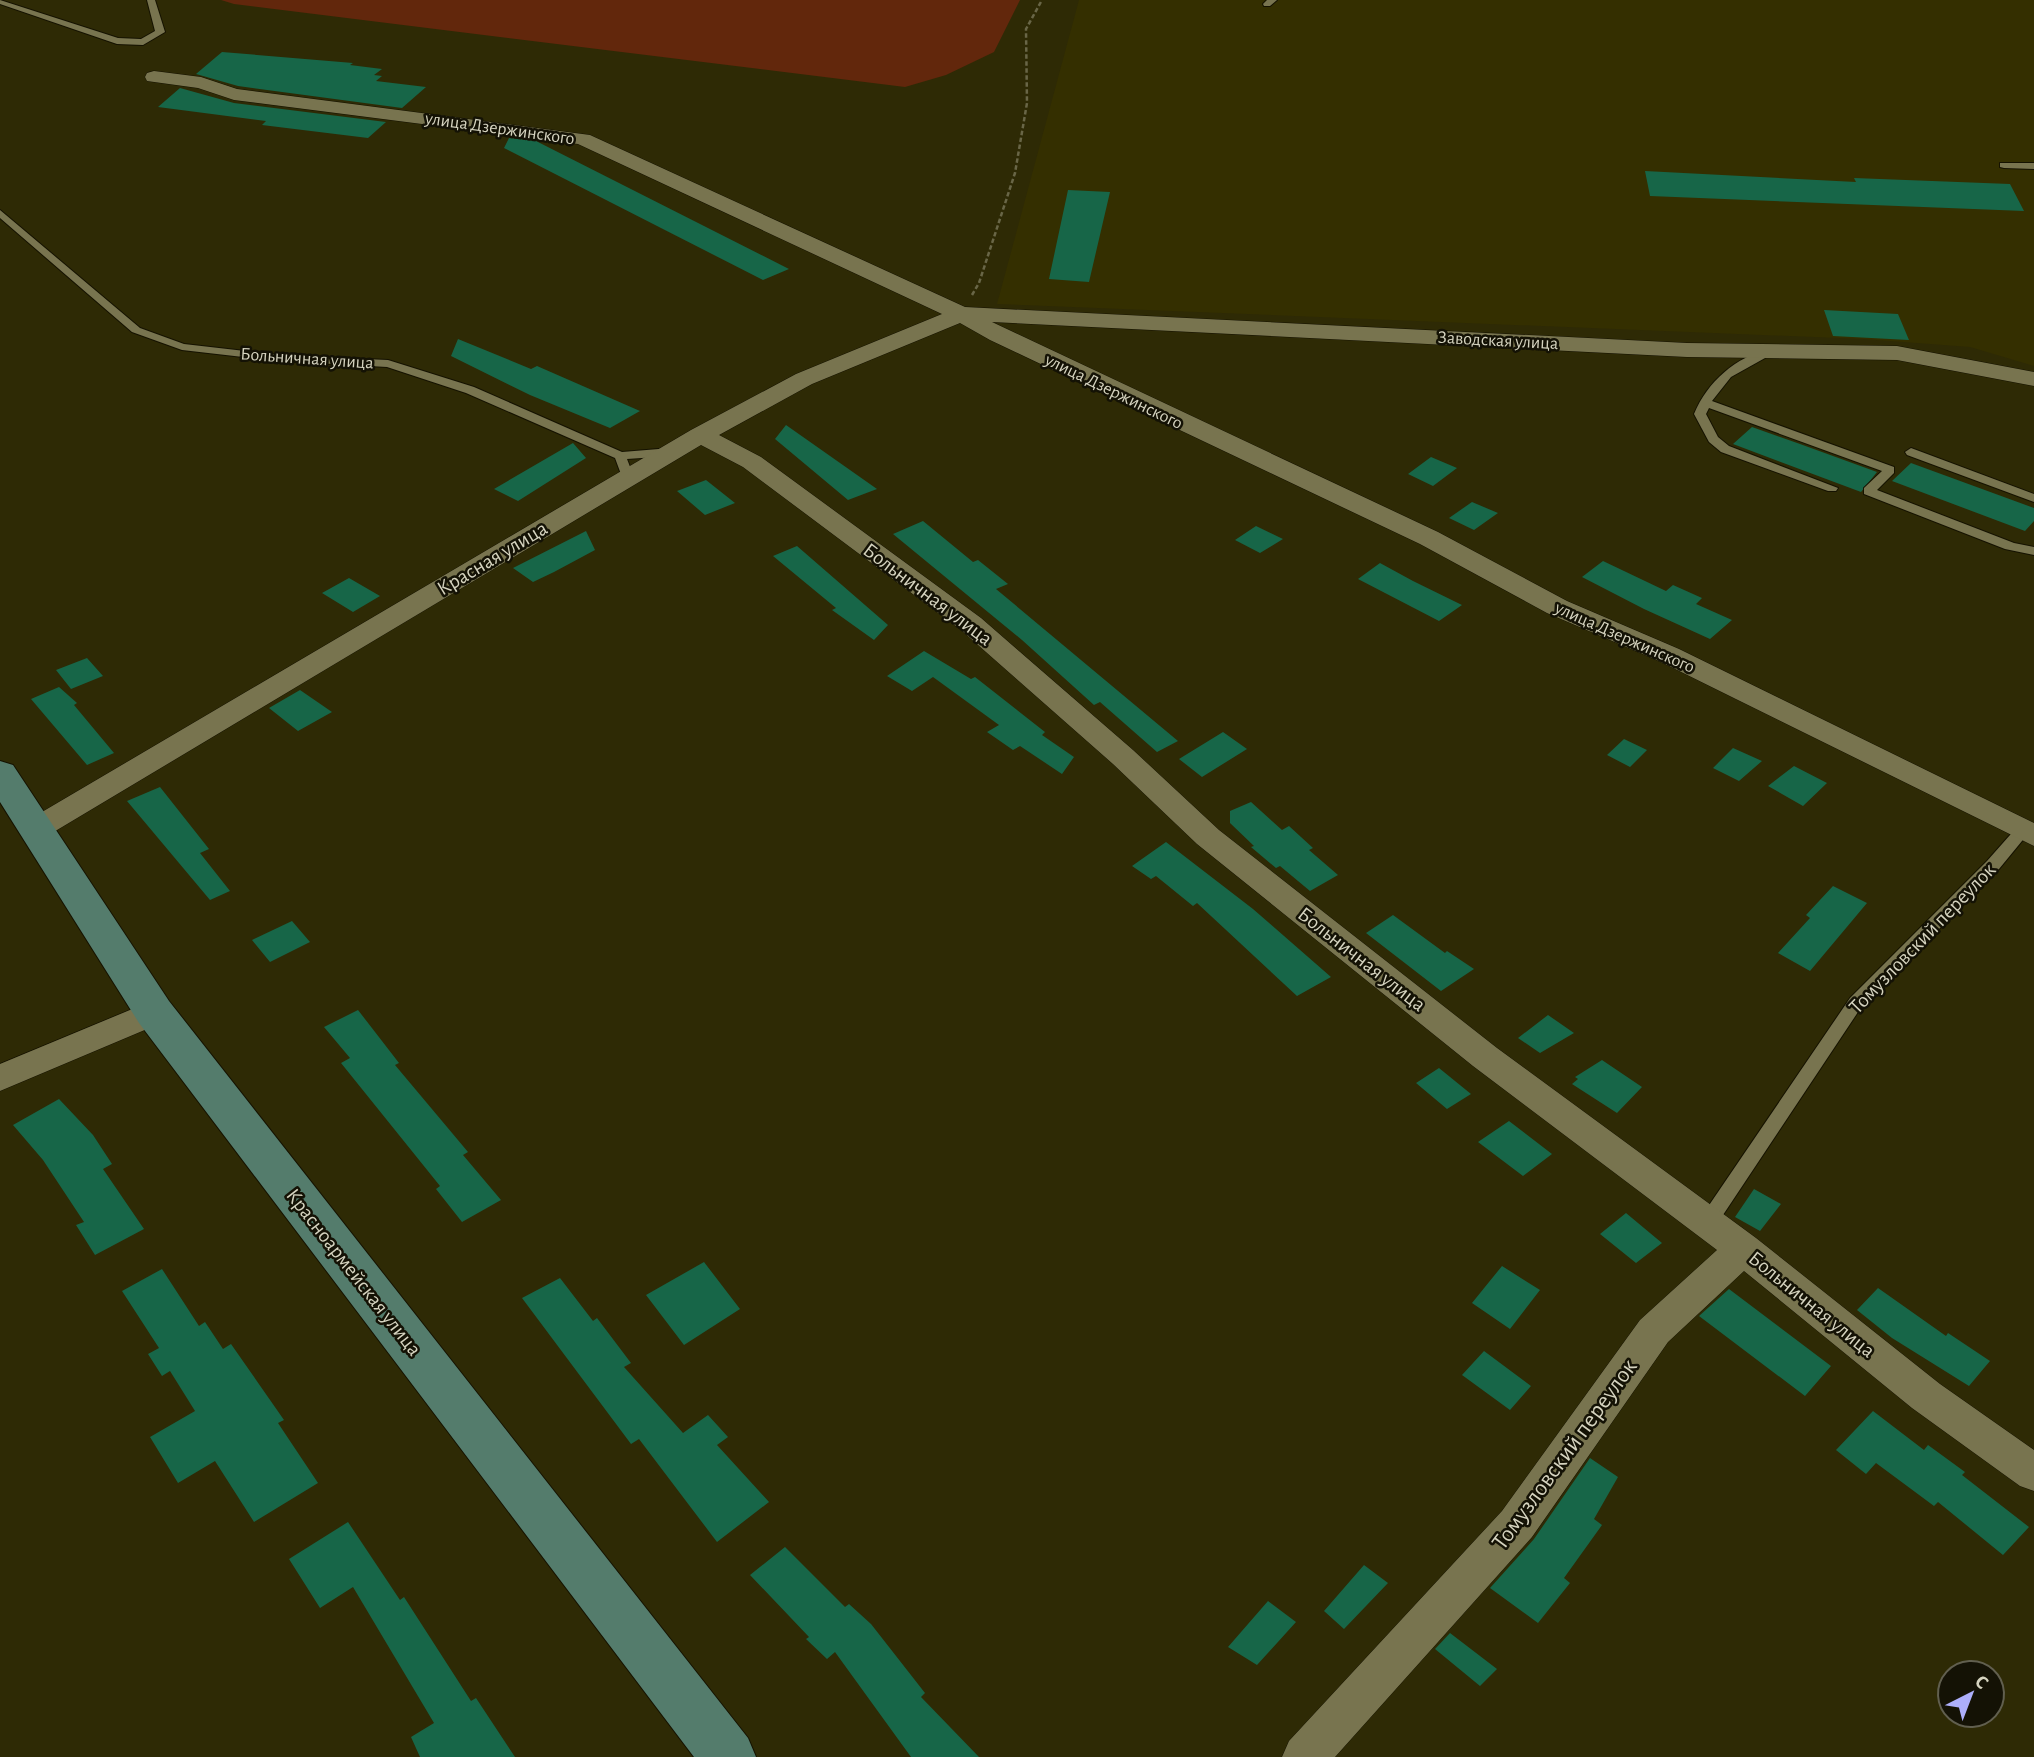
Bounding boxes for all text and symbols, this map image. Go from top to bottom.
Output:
street label: улица Дзержинского [423,109,576,148]
street label: Заводская улица [1437,329,1559,353]
street label: Больничная улица [240,345,374,373]
street label: улица Дзержинского [1041,350,1185,433]
street label: Красная улица [434,517,551,599]
street label: Больничная улица [859,539,997,650]
street label: улица Дзержинского [1551,599,1697,677]
street label: Томузловский переулок [1845,859,2000,1018]
street label: Больничная улица [1294,903,1430,1016]
street label: Красноармейская улица [282,1185,425,1360]
street label: Больничная улица [1745,1247,1879,1362]
street label: Томузловский переулок [1488,1355,1642,1554]
north arrow [1936,1659,2006,1729]
text: С [1971,1672,1992,1693]

